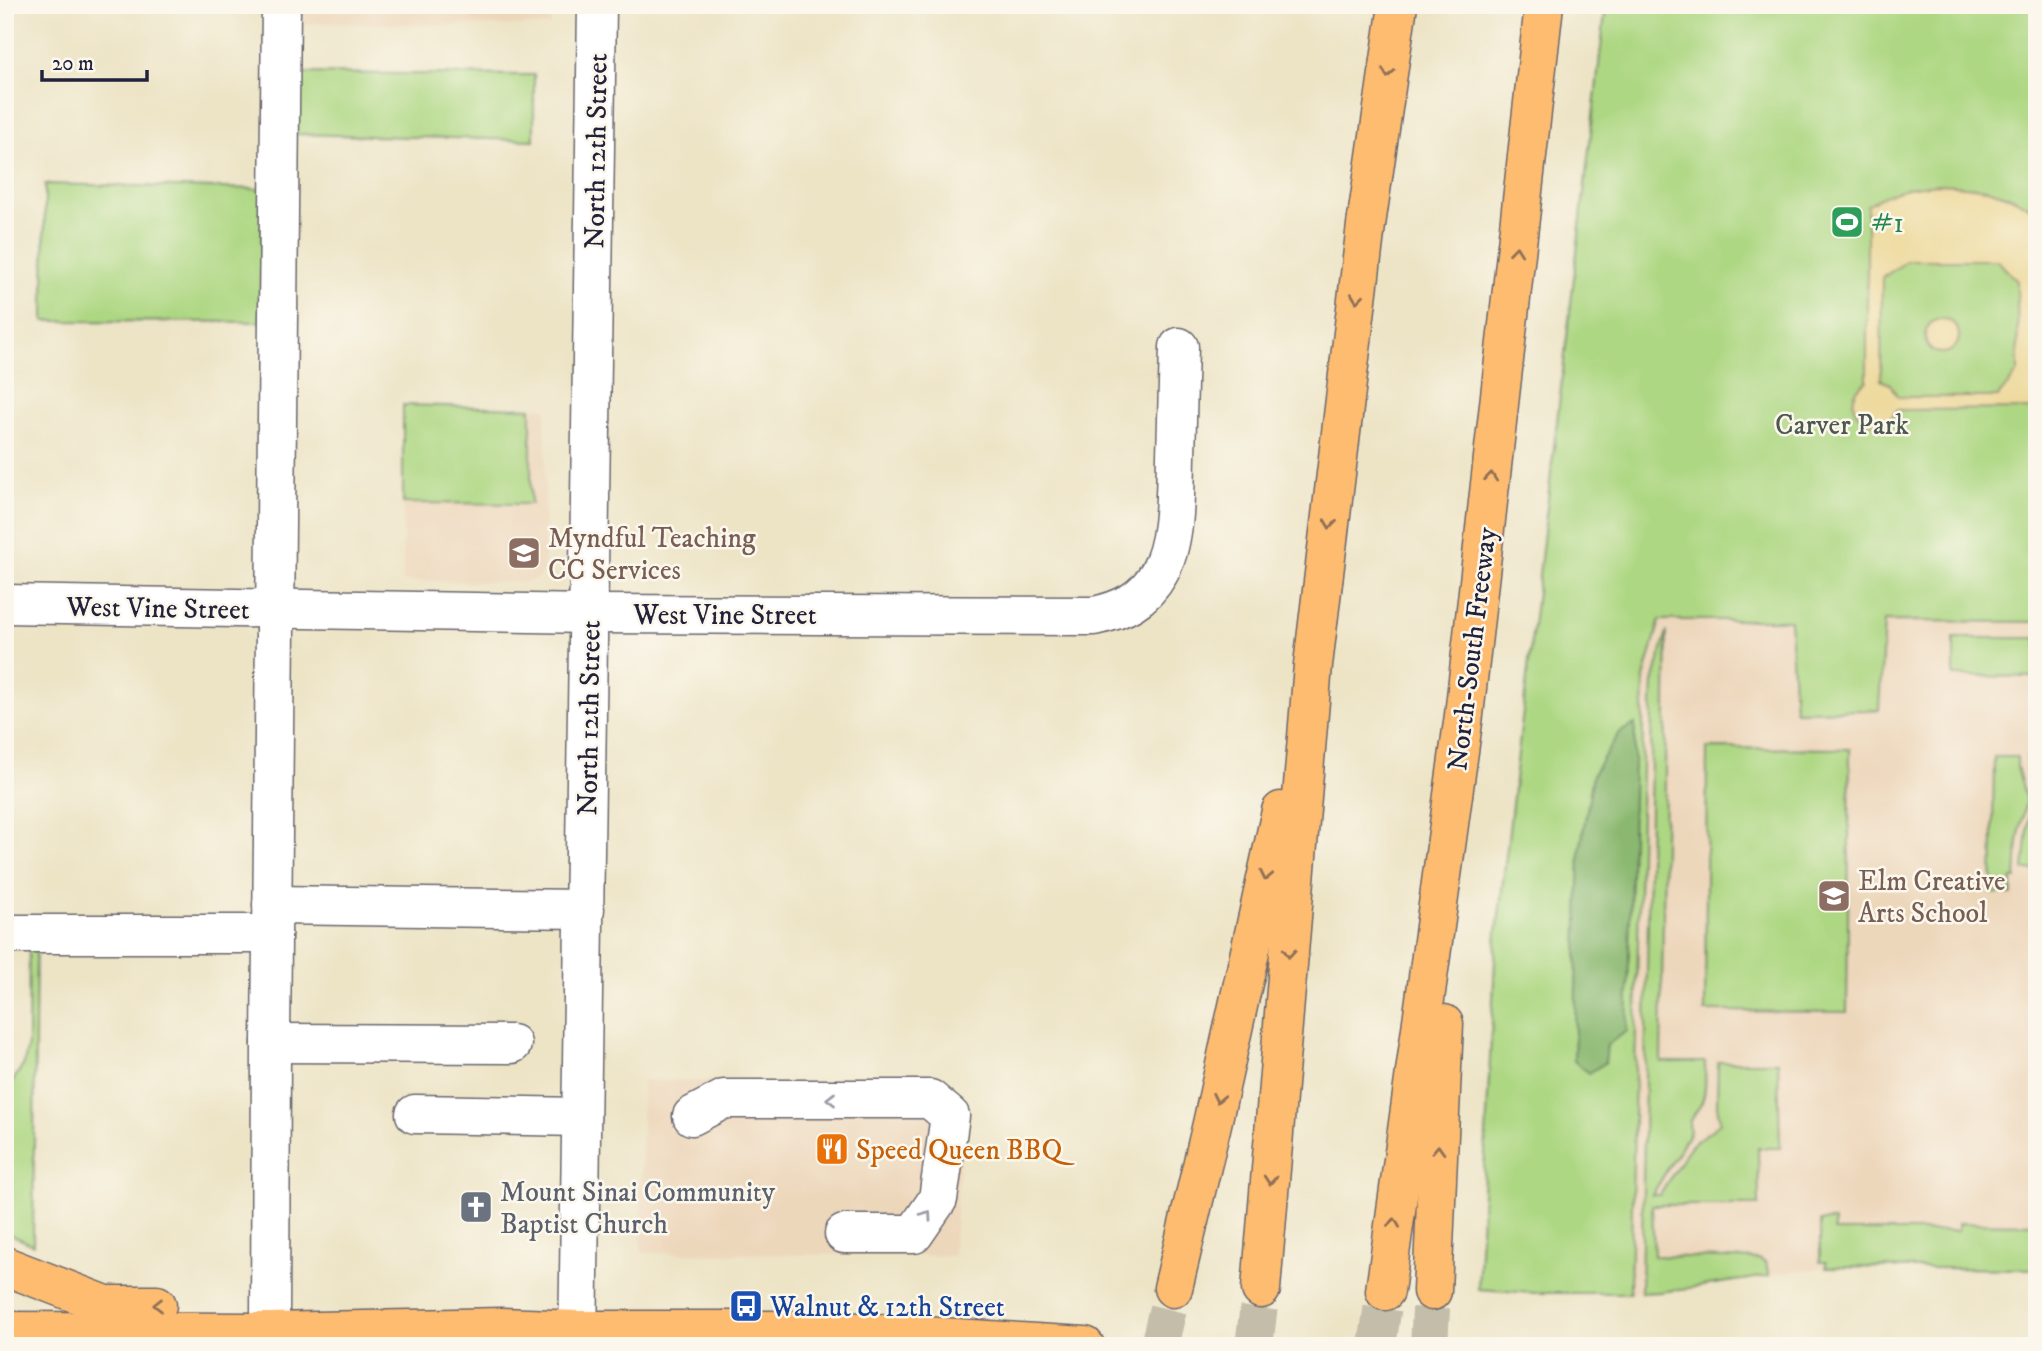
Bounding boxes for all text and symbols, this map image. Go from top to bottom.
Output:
scale bar [42,38,147,82]
text: 20 m [52,51,94,77]
street label: North 12th Street [577,53,616,249]
one-way arrow [1381,67,1396,79]
sports icon: #1 [1828,203,1866,241]
place label: #1 [1871,206,1904,241]
one-way arrow [1509,245,1524,256]
one-way arrow [1350,292,1365,304]
park label: Carver Park [1775,408,1909,443]
one-way arrow [1483,471,1498,482]
one-way arrow [1322,518,1337,530]
place label: Myndful Teaching CC Services [548,521,756,588]
street label: North-South Freeway [1440,525,1505,773]
school or university icon: Myndful Teaching CC Services [505,534,543,572]
street label: West Vine Street [65,589,250,628]
street label: West Vine Street [632,598,817,633]
street label: North 12th Street [570,620,609,816]
place label: Elm Creative Arts School [1858,864,2006,931]
one-way arrow [1260,870,1275,882]
school or university icon: Elm Creative Arts School [1815,877,1853,915]
one-way arrow [1282,948,1297,959]
one-way arrow [826,1091,836,1107]
one-way arrow [1211,1092,1226,1104]
restaurant icon: Speed Queen BBQ [813,1130,851,1168]
place label: Speed Queen BBQ [856,1133,1075,1168]
one-way arrow [1431,1144,1446,1155]
place label: Mount Sinai Community Baptist Church [500,1175,776,1242]
one-way arrow [1263,1175,1278,1186]
church icon: Mount Sinai Community Baptist Church [457,1188,495,1226]
one-way arrow [919,1210,931,1223]
one-way arrow [1386,1217,1401,1229]
bus stop icon: Walnut & 12th Street [727,1287,765,1325]
place label: Walnut & 12th Street [769,1290,1005,1325]
one-way arrow [152,1297,162,1313]

